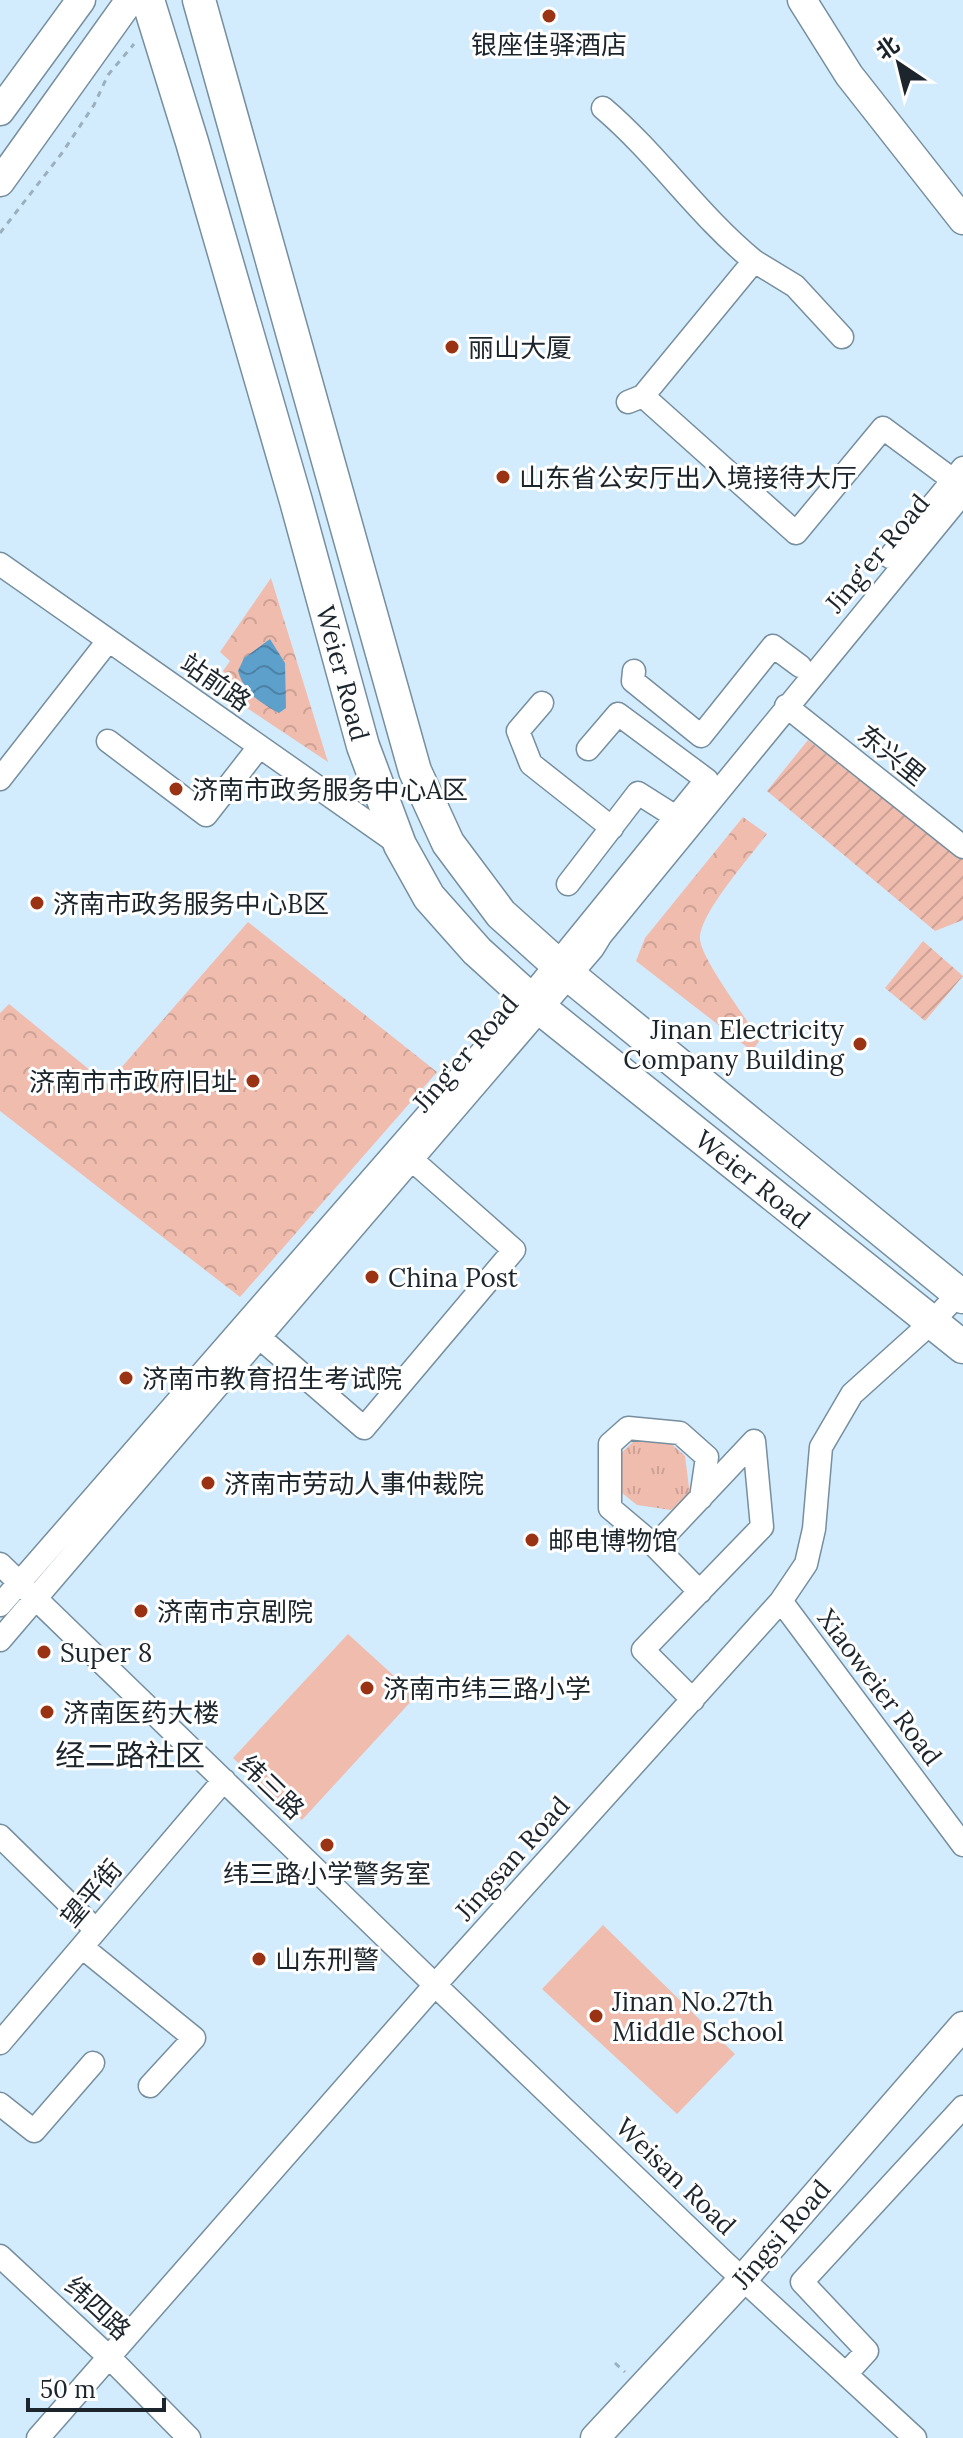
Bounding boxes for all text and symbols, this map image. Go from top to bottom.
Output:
marker: 银座佳驿酒店 [540,7,558,25]
north arrow [859,24,939,104]
place label: 银座佳驿酒店 [471,28,627,61]
text: 北 [870,30,905,65]
place label: 丽山大厦 [468,331,572,364]
marker: 丽山大厦 [443,338,461,356]
place label: 山东省公安厅出入境接待大厅 [519,461,857,494]
marker: 山东省公安厅出入境接待大厅 [494,468,512,486]
street label: Jing'er Road [817,487,936,620]
street label: Weier Road [309,602,377,744]
street label: 站前路 [175,646,257,718]
street label: 东兴里 [851,718,933,792]
place label: 济南市政务服务中心A区 [192,773,468,806]
marker: 济南市政务服务中心A区 [167,780,185,798]
place label: 济南市政务服务中心B区 [53,887,329,920]
marker: 济南市政务服务中心B区 [28,894,46,912]
street label: Jing'er Road [404,988,525,1119]
place label: Jinan Electricity Company Building [623,1013,845,1076]
marker: Jinan Electricity Company Building [851,1035,869,1053]
place label: 济南市市政府旧址 [29,1065,237,1098]
marker: 济南市市政府旧址 [244,1072,262,1090]
street label: Weier Road [689,1123,817,1235]
place label: China Post [388,1261,518,1294]
marker: China Post [363,1268,381,1286]
place label: 济南市教育招生考试院 [142,1362,402,1395]
marker: 济南市教育招生考试院 [117,1369,135,1387]
place label: 济南市劳动人事仲裁院 [224,1467,484,1500]
marker: 济南市劳动人事仲裁院 [199,1474,217,1492]
place label: 邮电博物馆 [548,1524,678,1557]
marker: 邮电博物馆 [523,1531,541,1549]
place label: 济南市京剧院 [157,1595,313,1628]
marker: 济南市京剧院 [132,1602,150,1620]
street label: Xiaoweier Road [811,1602,949,1772]
place label: Super 8 [60,1636,152,1669]
marker: Super 8 [35,1643,53,1661]
place label: 济南市纬三路小学 [383,1672,591,1705]
marker: 济南市纬三路小学 [358,1679,376,1697]
place label: 济南医药大楼 [63,1696,219,1729]
marker: 济南医药大楼 [38,1703,56,1721]
district label: 经二路社区 [55,1736,205,1774]
street label: 纬三路 [232,1748,312,1826]
street label: Jingsan Road [447,1789,576,1928]
marker: 纬三路小学警务室 [318,1836,336,1854]
street label: 望平街 [53,1853,129,1933]
place label: 纬三路小学警务室 [223,1857,431,1890]
place label: 山东刑警 [275,1943,379,1976]
marker: 山东刑警 [250,1950,268,1968]
place label: Jinan No.27th Middle School [611,1985,784,2048]
marker: Jinan No.27th Middle School [587,2007,605,2025]
street label: Weisan Road [609,2110,743,2242]
street label: Jingsi Road [724,2173,837,2296]
street label: 纬四路 [58,2269,138,2347]
scale bar [28,2362,164,2412]
text: 50 m [40,2374,96,2405]

